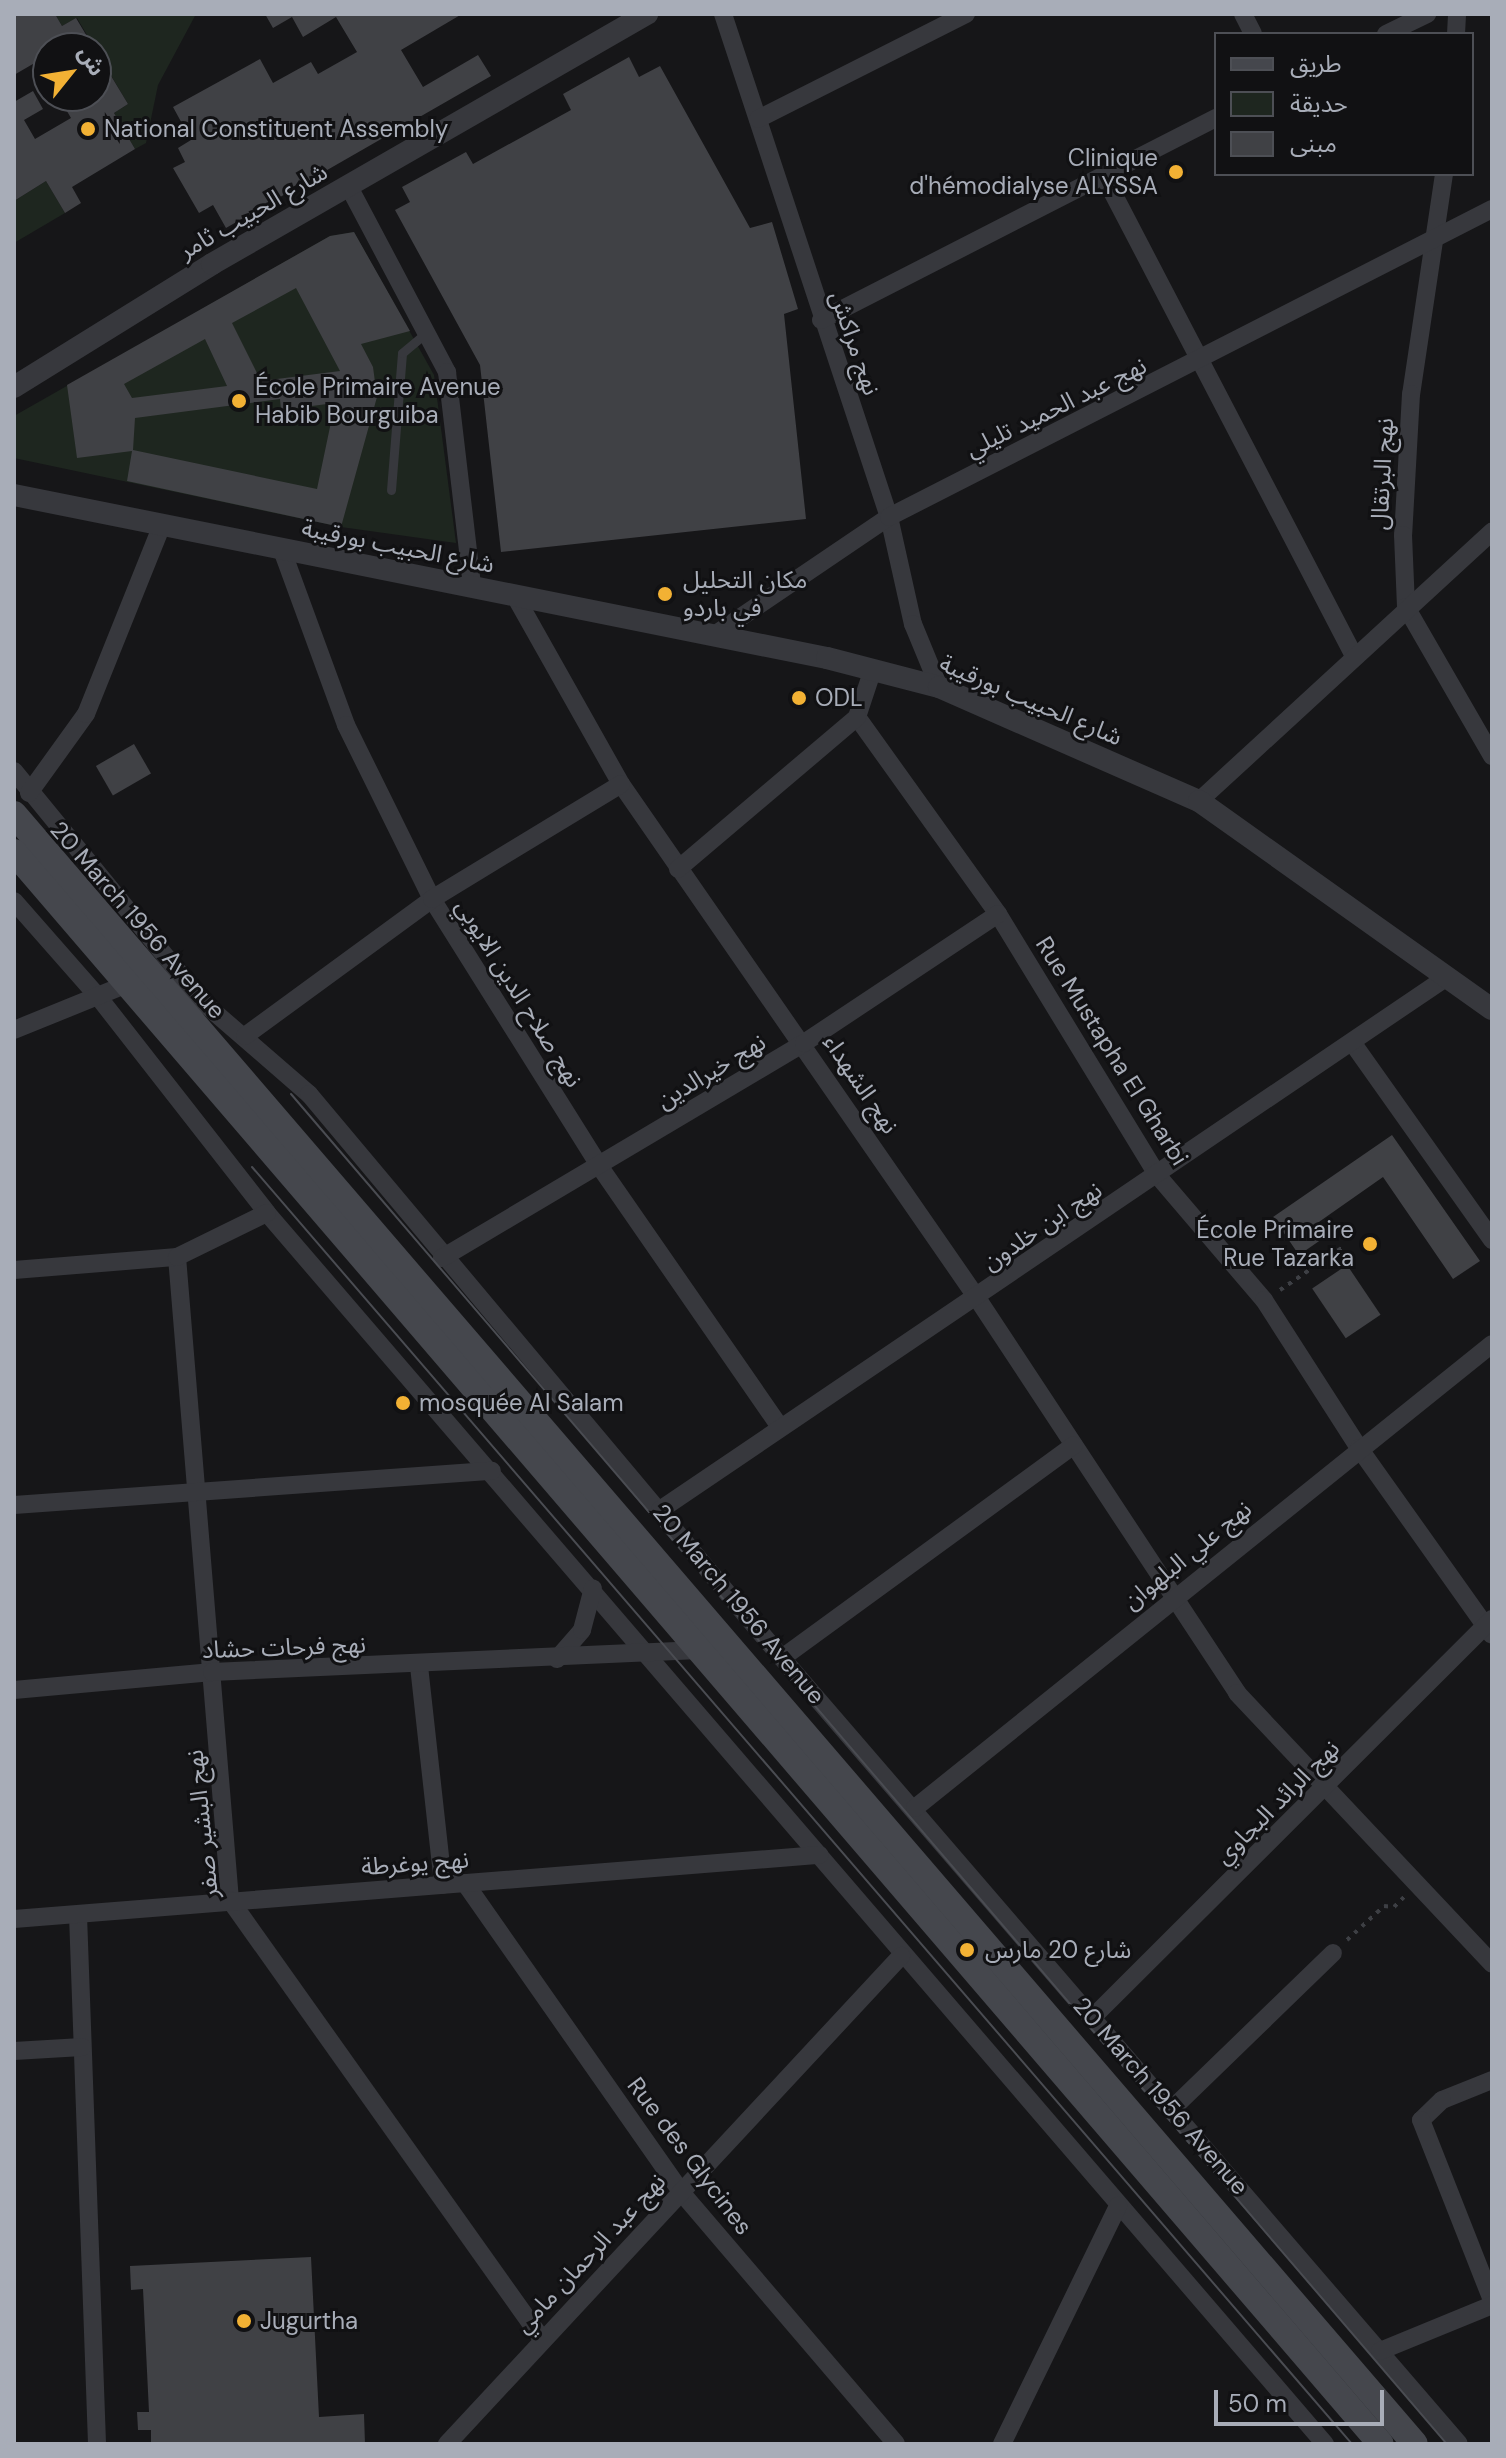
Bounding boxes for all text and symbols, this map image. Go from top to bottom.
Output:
north arrow [32,32,112,112]
legend [1214,32,1474,176]
text: ش [71,40,112,81]
text: طريق [1290,48,1342,79]
text: حديقة [1290,88,1348,119]
place label: National Constituent Assembly [104,115,448,143]
marker: National Constituent Assembly [79,120,97,138]
text: مبنى [1290,128,1337,159]
place label: Clinique d'hémodialyse ALYSSA [909,144,1158,200]
street label: شارع الحبيب ثامر [174,157,332,265]
marker: Clinique d'hémodialyse ALYSSA [1165,161,1187,183]
street label: نهج مراكش [824,287,886,399]
street label: نهج عبد الحميد تليلي [961,351,1151,463]
place label: École Primaire Avenue Habib Bourguiba [255,373,501,429]
marker: École Primaire Avenue Habib Bourguiba [230,392,248,410]
street label: نهج البرتقال [1365,417,1399,531]
street label: شارع الحبيب بورقيبة [299,513,497,579]
place label: مكان التحليل في باردو [683,566,807,622]
marker: مكان التحليل في باردو [654,583,676,605]
street label: شارع الحبيب بورقيبة [935,649,1127,751]
place label: ODL [815,684,863,712]
marker: ODL [790,689,808,707]
street label: 20 March 1956 Avenue [44,815,232,1025]
street label: نهج صلاح الدين الايوبي [449,894,589,1092]
street label: Rue Mustapha El Gharbi [1030,931,1194,1171]
street label: نهج خيرالدين [651,1027,771,1115]
street label: نهج الشهداء [817,1029,905,1139]
street label: نهج ابن خلدون [977,1175,1107,1277]
place label: École Primaire Rue Tazarka [1196,1216,1354,1272]
marker: École Primaire Rue Tazarka [1361,1235,1379,1253]
place label: mosquée Al Salam [419,1389,624,1417]
marker: mosquée Al Salam [394,1394,412,1412]
street label: نهج علي البلهوان [1117,1494,1257,1616]
street label: 20 March 1956 Avenue [647,1498,831,1710]
street label: نهج فرحات حشاد [201,1630,367,1664]
street label: نهج الرائد البجاوي [1209,1734,1345,1870]
street label: نهج البشير صفر [180,1748,224,1900]
street label: نهج يوغرطة [360,1845,470,1881]
place label: شارع 20 مارس [985,1936,1131,1964]
marker: شارع 20 مارس [956,1939,978,1961]
street label: 20 March 1956 Avenue [1067,1991,1255,2201]
street label: Rue des Glycines [621,2072,759,2240]
street label: نهج عبد الرحمان مامي [508,2167,672,2339]
place label: Jugurtha [260,2307,358,2335]
marker: Jugurtha [235,2312,253,2330]
scale bar [1218,2374,1388,2424]
text: 50 m [1228,2388,1287,2419]

